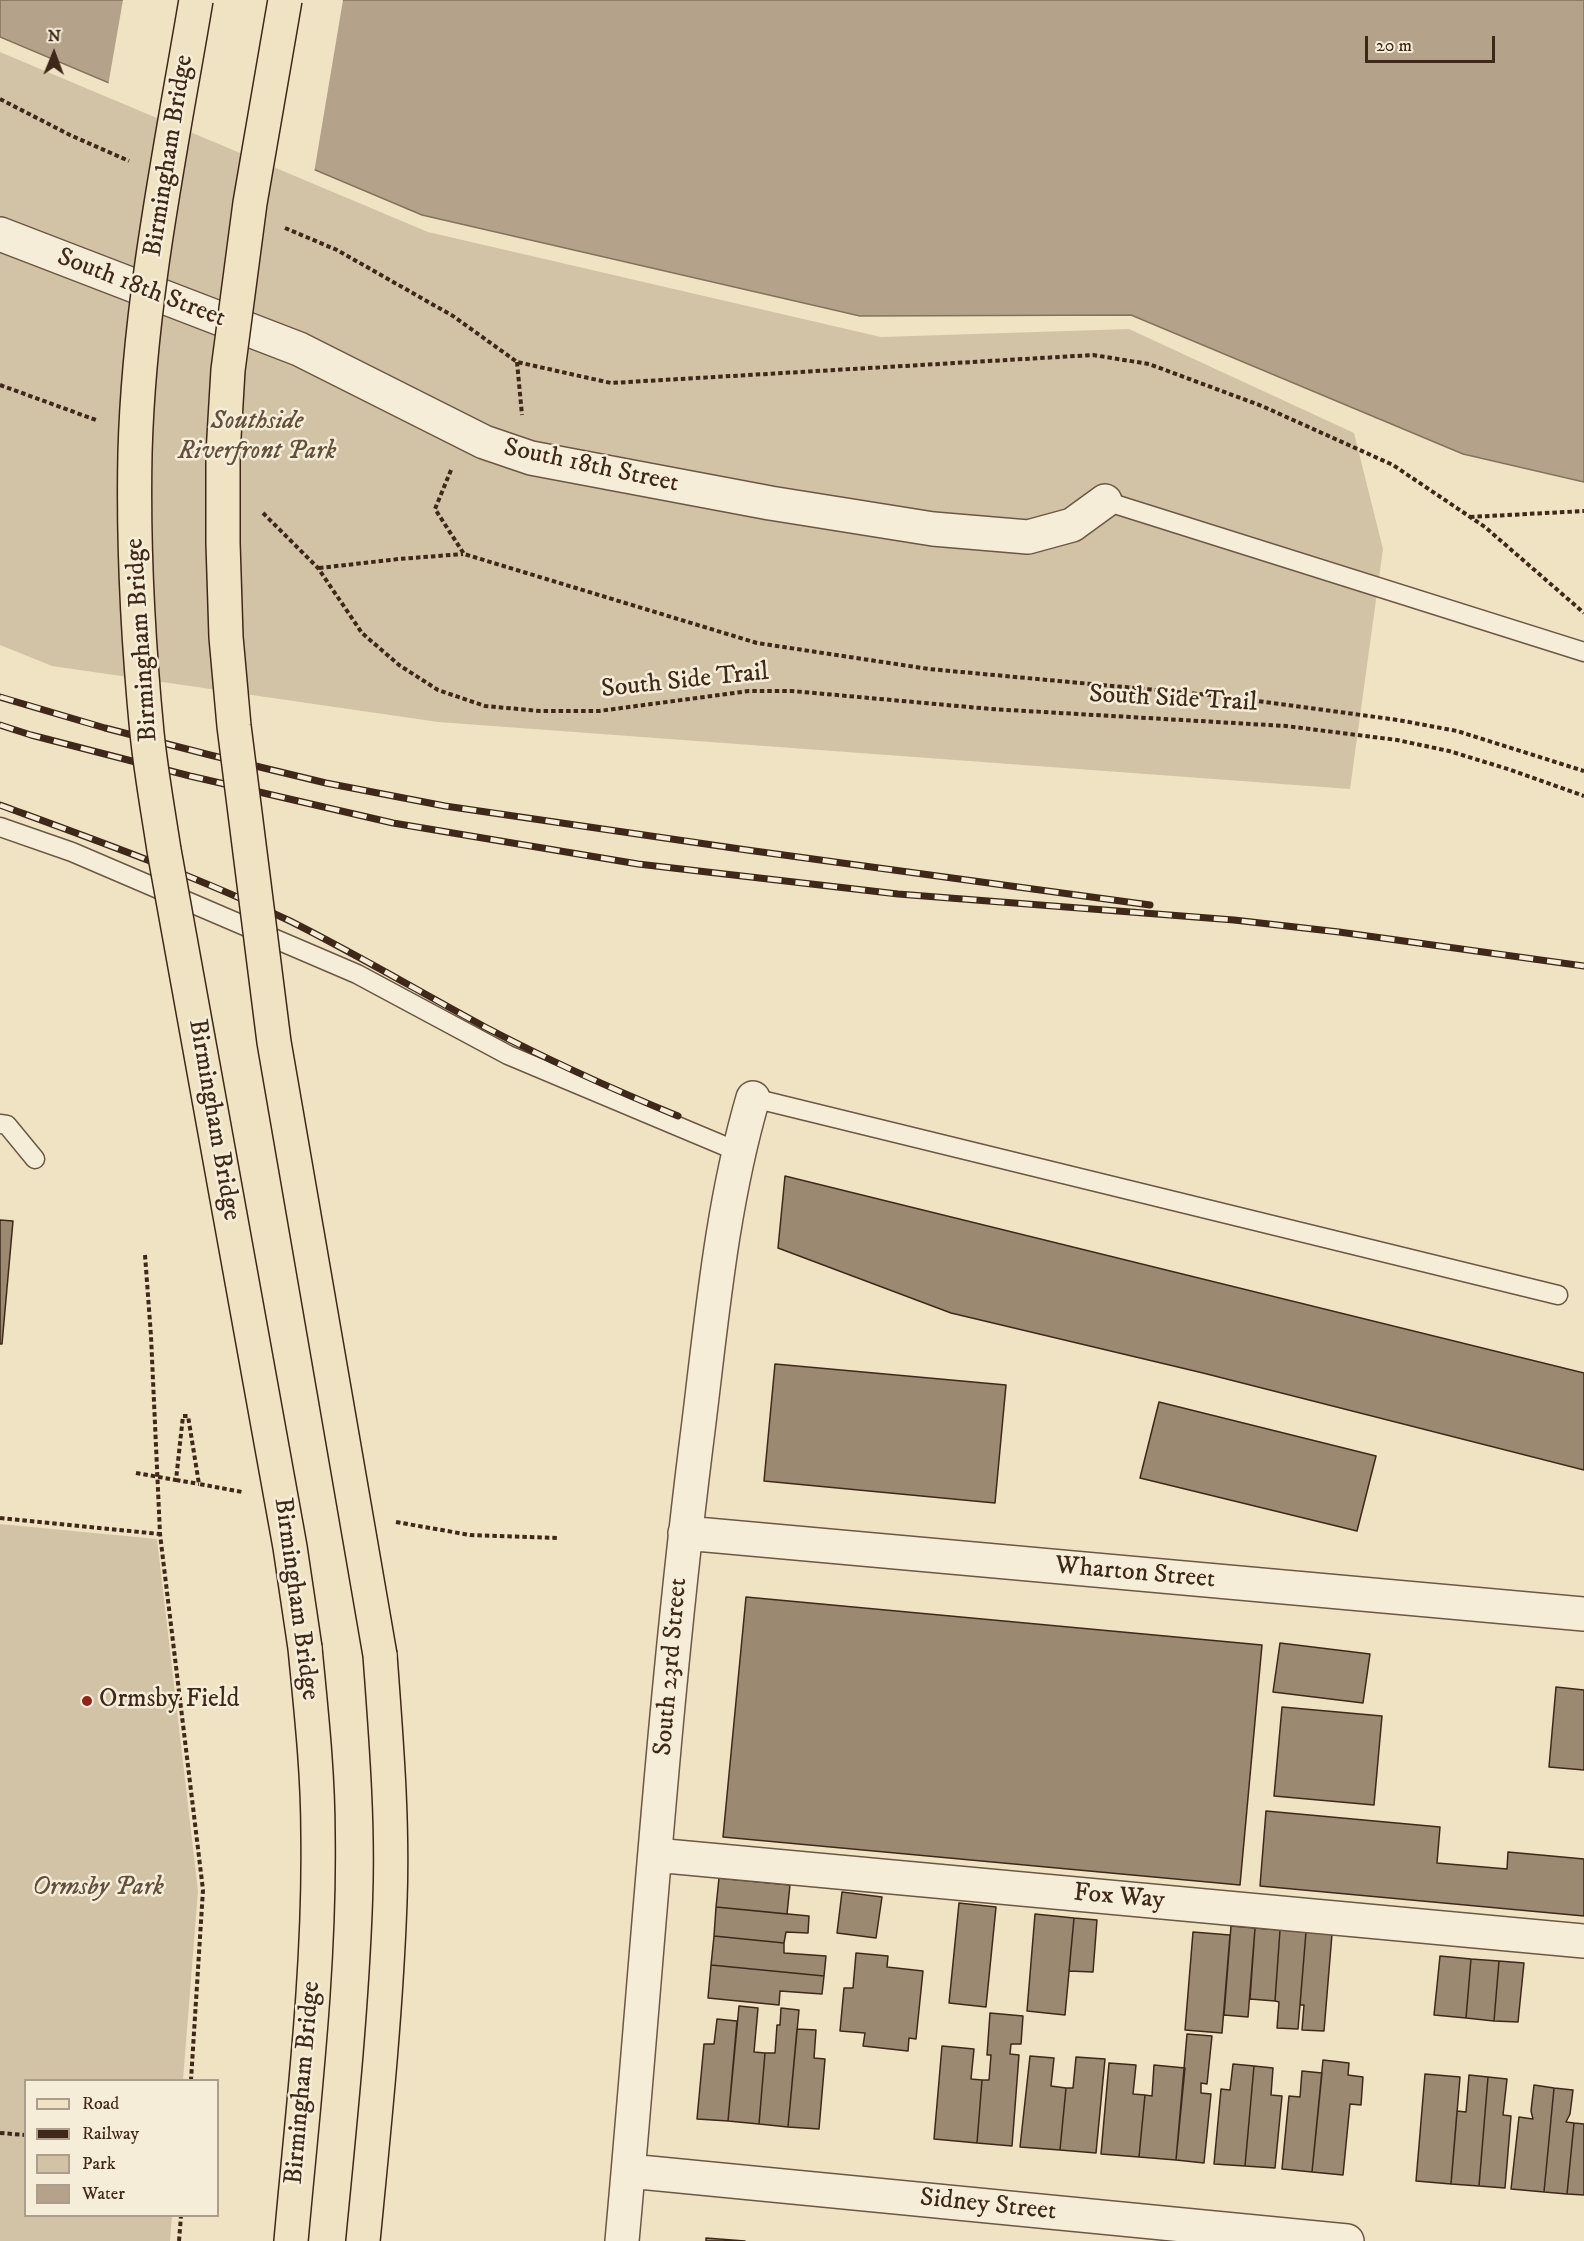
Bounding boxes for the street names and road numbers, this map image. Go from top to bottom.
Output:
street label: Birmingham Bridge [139,53,201,259]
street label: South 18th Street [52,243,230,335]
street label: South 18th Street [501,433,681,501]
street label: Birmingham Bridge [120,537,166,743]
street label: South Side Trail [600,658,770,706]
street label: South Side Trail [1088,680,1258,720]
street label: Birmingham Bridge [180,1017,246,1223]
street label: Birmingham Bridge [265,1496,325,1702]
street label: Wharton Street [1054,1551,1216,1597]
street label: South 23rd Street [649,1577,695,1757]
street label: Fox Way [1072,1878,1166,1918]
street label: Birmingham Bridge [280,1980,328,2186]
street label: Sidney Street [918,2183,1058,2229]

